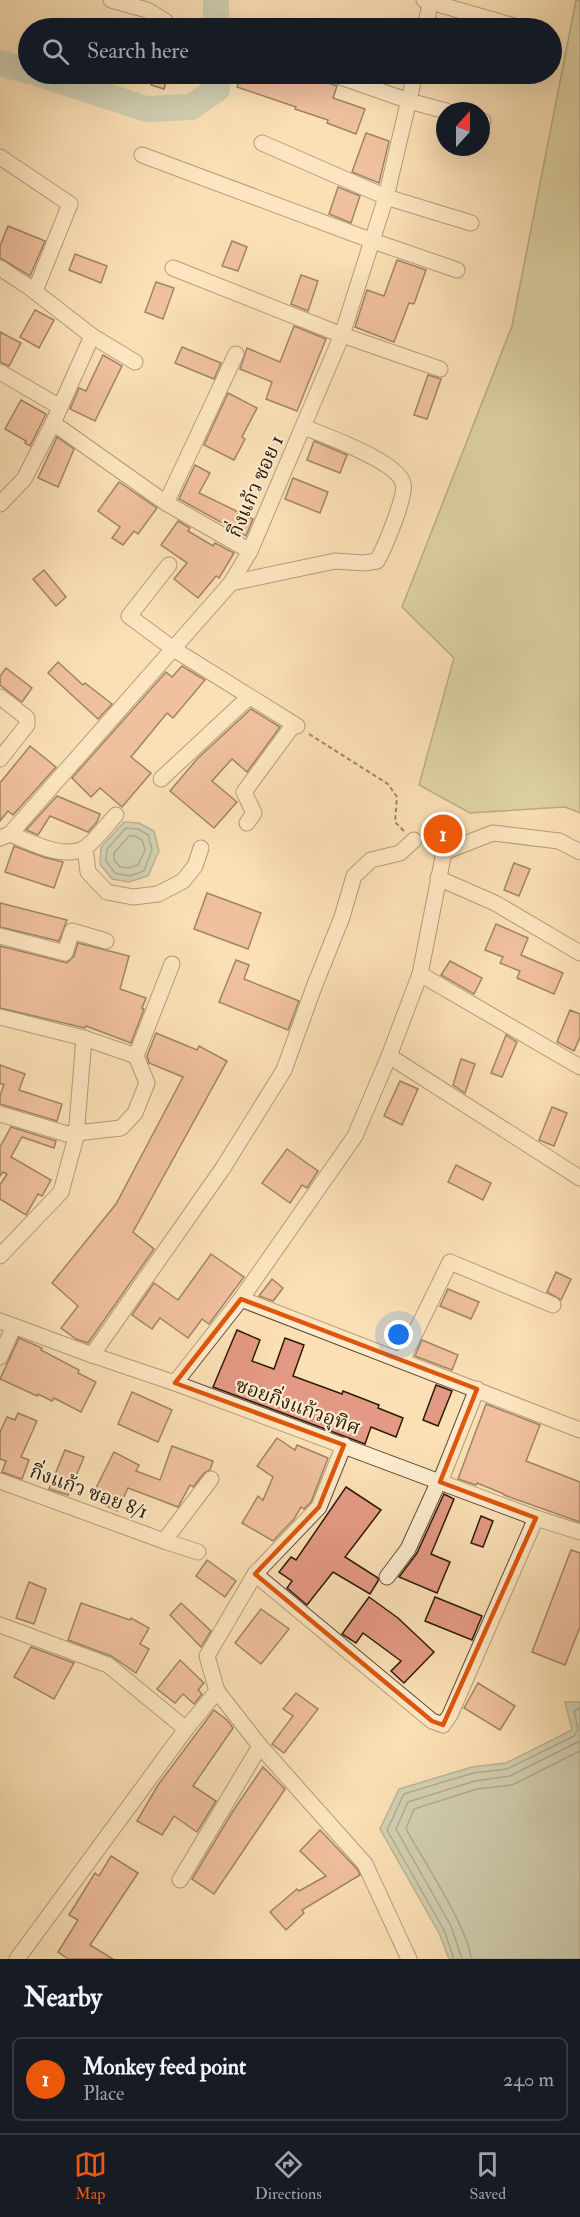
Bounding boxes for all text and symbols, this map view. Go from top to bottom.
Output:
search box [18,18,562,84]
icon: search [39,35,72,68]
text: Search here [87,37,189,65]
north arrow [436,102,490,156]
street label: กิ่งแก้ว ซอย 1 [219,430,289,541]
pin: 1 [424,812,462,856]
your location [384,1320,413,1349]
street label: ซอยกิ่งแก้วอุทิศ [232,1370,365,1441]
street label: กิ่งแก้ว ซอย 8/1 [26,1456,152,1524]
text: Nearby [24,1982,102,2014]
text: Monkey feed point [83,2053,246,2081]
text: 1 [42,2067,49,2092]
text: 240 m [503,2067,554,2092]
text: Place [83,2081,124,2106]
tab: Map [74,2148,107,2204]
tab: Directions [255,2148,322,2204]
tab: Saved [470,2148,506,2204]

